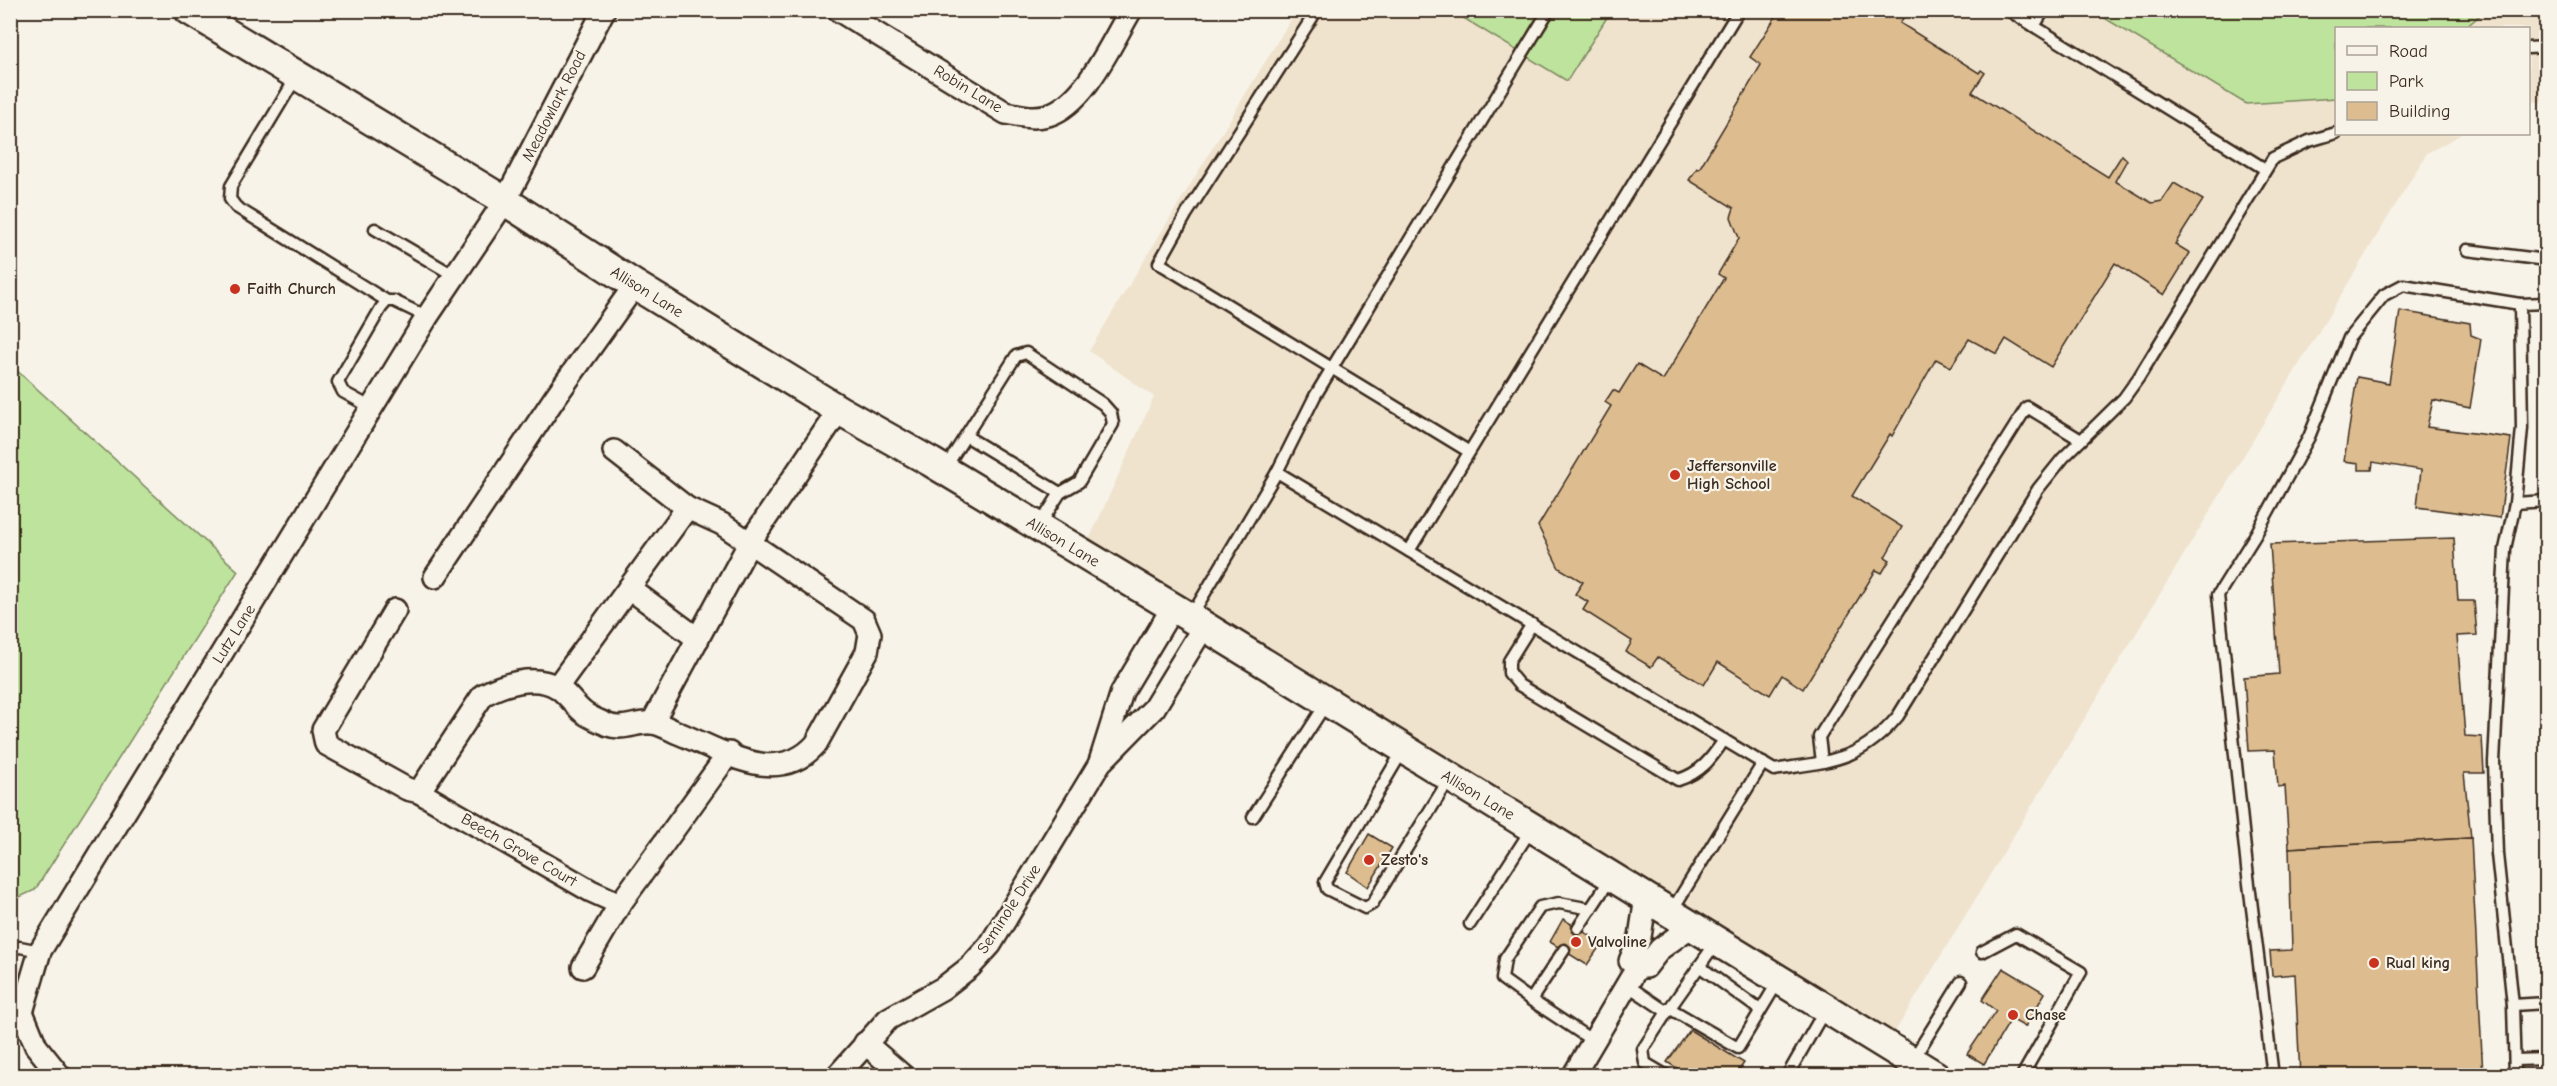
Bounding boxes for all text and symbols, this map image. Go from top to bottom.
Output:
legend [2335,27,2530,135]
text: Road [2389,41,2428,62]
street label: Meadowlark Road [518,48,590,164]
street label: Robin Lane [930,61,1006,117]
text: Park [2389,71,2424,92]
text: Building [2389,101,2451,122]
street label: Allison Lane [607,263,687,321]
place label: Faith Church [247,280,336,298]
marker: Faith Church [228,282,242,296]
place label: Jeffersonville High School [1687,457,1777,493]
marker: Jeffersonville High School [1668,468,1682,482]
street label: Allison Lane [1023,513,1103,571]
street label: Lutz Lane [209,601,259,667]
street label: Allison Lane [1438,766,1518,824]
street label: Beech Grove Court [458,810,580,891]
place label: Zesto's [1381,851,1428,869]
marker: Zesto's [1362,853,1376,867]
street label: Seminole Drive [974,861,1044,957]
place label: Valvoline [1588,933,1647,951]
marker: Valvoline [1569,935,1583,949]
place label: Rual king [2386,954,2450,972]
marker: Rual king [2367,956,2381,970]
place label: Chase [2025,1006,2066,1024]
marker: Chase [2006,1008,2020,1022]

